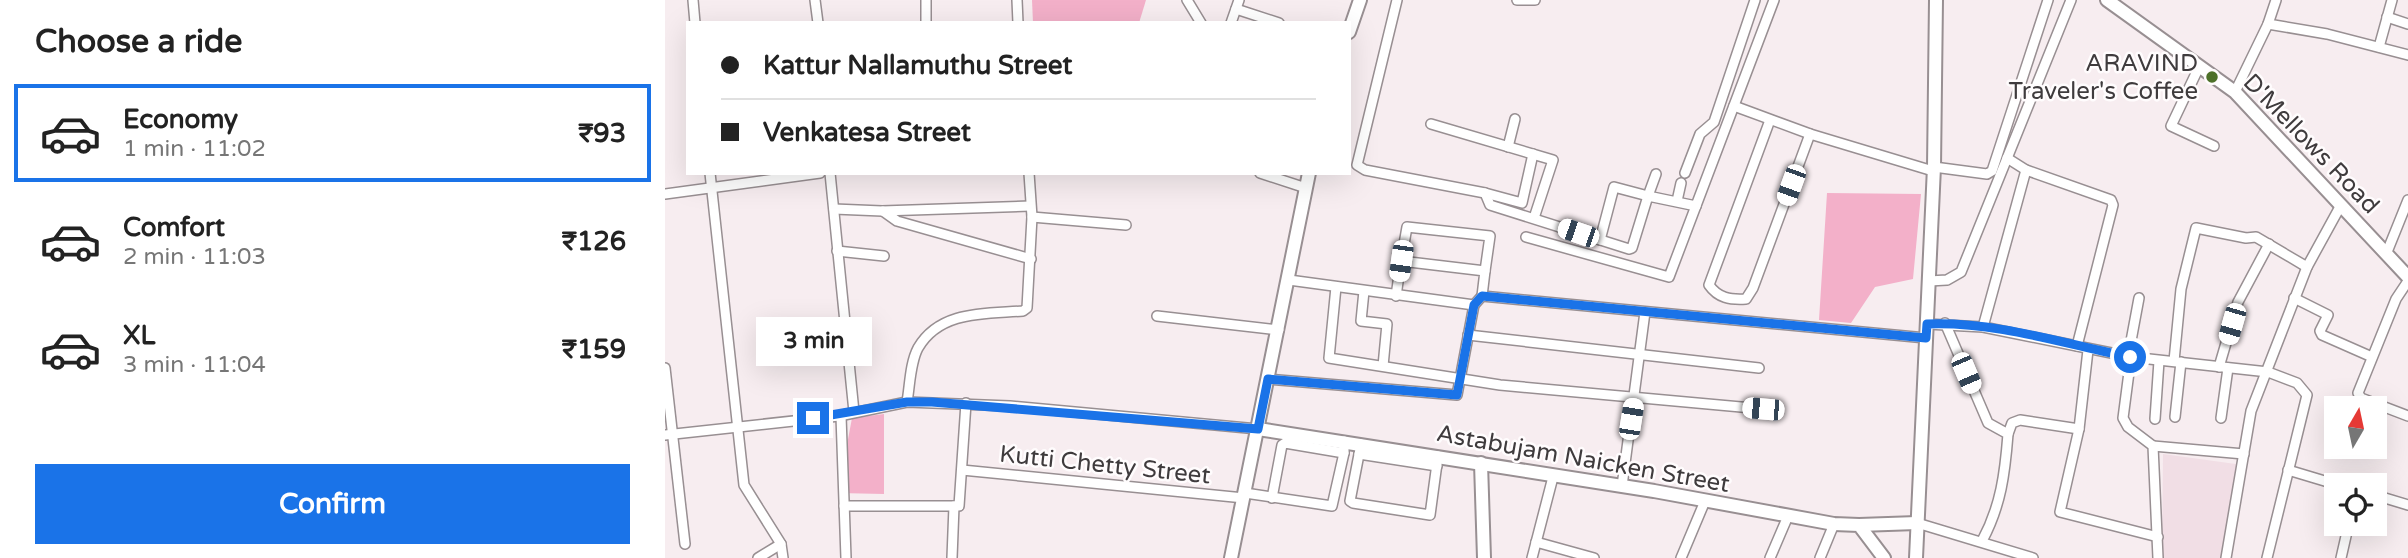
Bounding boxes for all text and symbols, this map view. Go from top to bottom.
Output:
text: Choose a ride [35,23,242,61]
place label: ARAVIND Traveler's Coffee [2009,49,2198,106]
text: Kattur Nallamuthu Street [763,50,1072,81]
street label: D'Mellows Road [2237,68,2385,220]
marker: ARAVIND Traveler's Coffee [2204,69,2220,85]
icon: car [39,102,102,165]
text: Economy [123,104,238,135]
text: Venkatesa Street [763,117,971,148]
text: ₹93 [578,118,626,149]
text: 1 min · 11:02 [123,135,266,163]
car [1774,162,1809,208]
icon: car [39,210,102,273]
text: Comfort [123,212,225,243]
car [1555,216,1602,250]
text: ₹126 [562,226,626,257]
car [1388,239,1415,283]
text: 2 min · 11:03 [123,243,266,271]
car [2217,301,2248,347]
callout: 3 min [755,316,871,366]
icon: car [39,318,102,381]
text: XL [123,320,155,351]
text: 3 min [783,327,845,355]
text: ₹159 [562,334,626,365]
route start [2114,341,2146,373]
car [1949,350,1984,396]
text: 3 min · 11:04 [123,351,266,379]
north arrow [2324,396,2387,458]
map controls [2324,396,2387,536]
car [1618,397,1645,441]
car [1742,397,1785,421]
route end [797,402,829,434]
street label: Astabujam Naicken Street [1434,419,1732,499]
street label: Kutti Chetty Street [998,439,1212,491]
button: Confirm [35,464,630,544]
button: locate [2324,473,2387,536]

